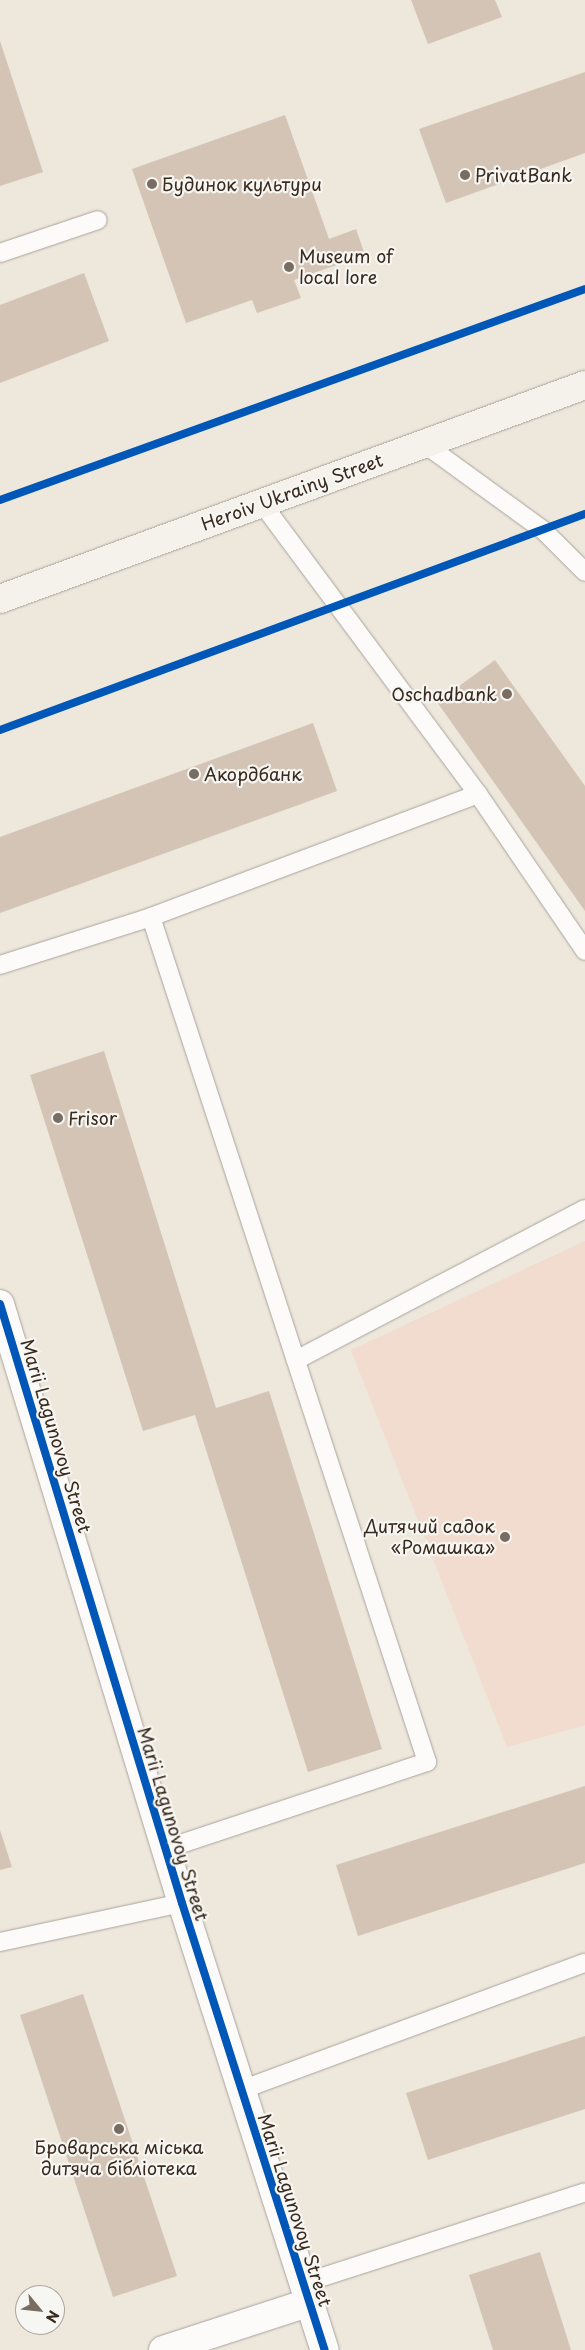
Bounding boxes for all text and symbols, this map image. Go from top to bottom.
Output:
place label: PrivatBank [475,164,572,186]
marker: PrivatBank [459,169,471,181]
place label: Будинок культури [162,173,322,195]
marker: Будинок культури [146,178,158,190]
place label: Museum of local lore [299,246,392,288]
marker: Museum of local lore [283,261,295,273]
street label: Heroiv Ukrainy Street [199,449,385,535]
place label: Oschadbank [391,683,497,705]
marker: Oschadbank [501,688,513,700]
place label: Акордбанк [204,763,302,785]
marker: Акордбанк [188,768,200,780]
place label: Frisor [68,1107,117,1129]
marker: Frisor [52,1112,64,1124]
street label: Marii Lagunovoy Street [16,1336,96,1536]
place label: Дитячий садок «Ромашка» [363,1516,495,1558]
marker: Дитячий садок «Ромашка» [499,1531,511,1543]
street label: Marii Lagunovoy Street [133,1724,213,1924]
street label: Marii Lagunovoy Street [253,2110,337,2310]
marker: Броварська міська дитяча бібліотека [113,2123,125,2135]
place label: Броварська міська дитяча бібліотека [34,2137,204,2180]
north arrow [15,2285,65,2335]
text: N [41,2307,65,2327]

